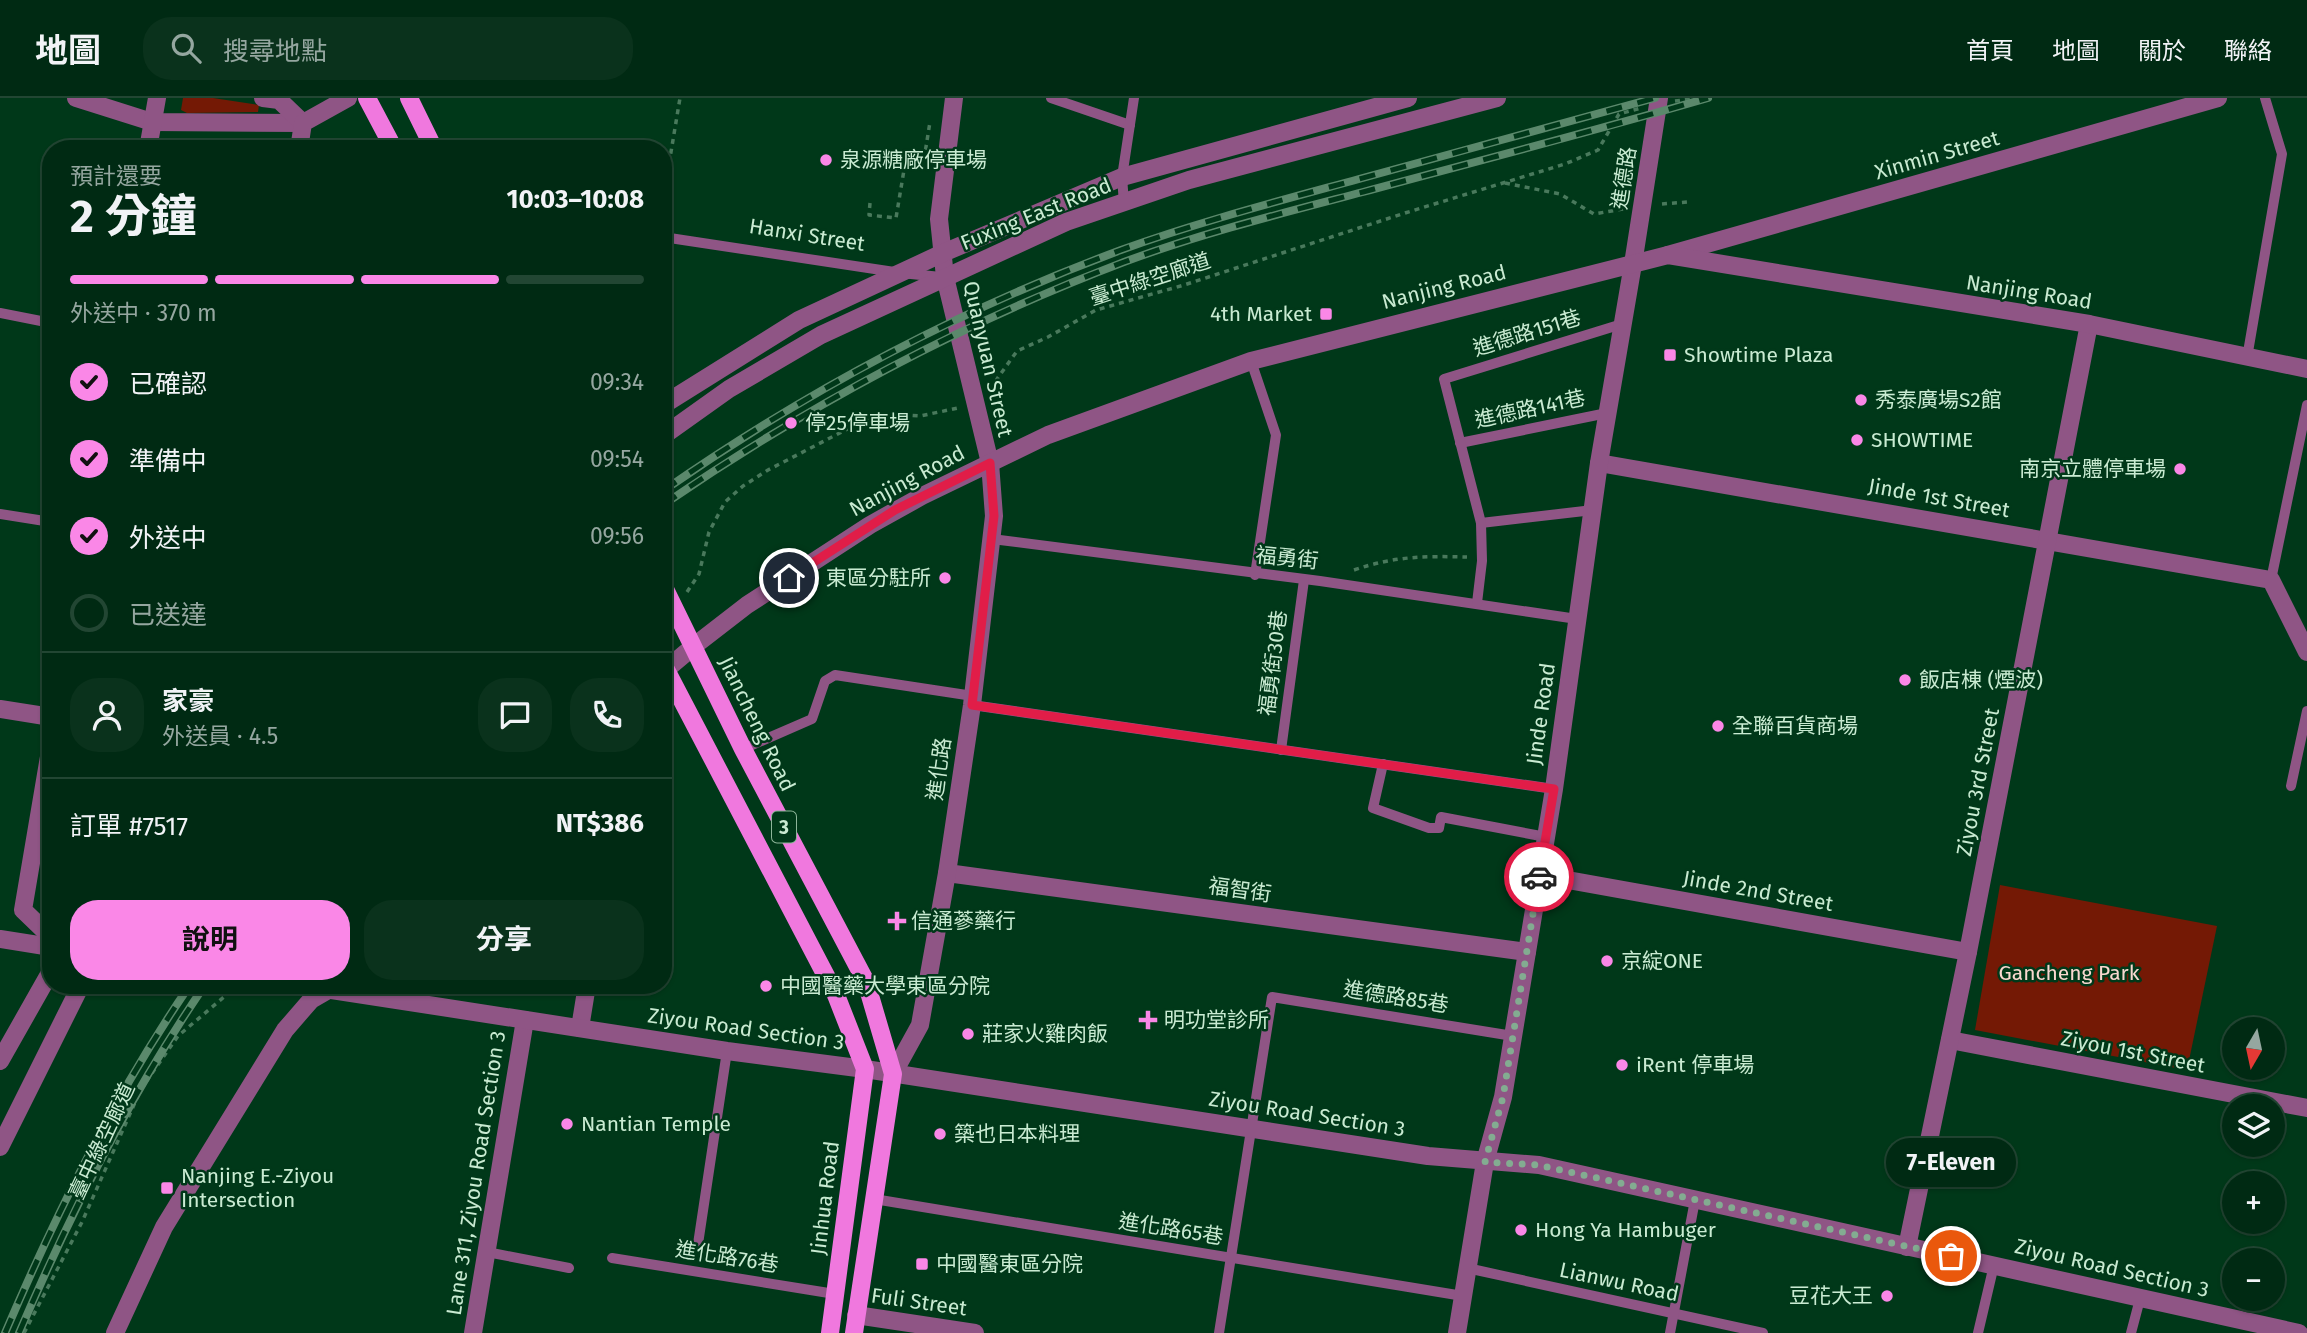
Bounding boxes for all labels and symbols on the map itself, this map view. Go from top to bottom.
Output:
street label: Xinmin Street [1872,125,2003,185]
street label: 進德路 [1606,145,1642,211]
place label: 泉源糖廠停車場 [840,147,987,173]
marker: 泉源糖廠停車場 [818,152,834,168]
street label: Fuxing East Road [957,172,1115,256]
street label: Hanxi Street [747,213,867,257]
street label: 臺中綠空廊道 [1086,247,1214,311]
street label: Nanjing Road [1379,259,1509,315]
street label: Nanjing Road [1964,269,2094,315]
street label: Quanyuan Street [957,279,1019,440]
place label: 4th Market [1210,301,1312,327]
street label: 進德路151巷 [1470,304,1584,362]
marker: 4th Market [1318,306,1334,322]
place label: Showtime Plaza [1684,342,1833,368]
marker: Showtime Plaza [1662,347,1678,363]
street label: 進德路141巷 [1472,385,1588,433]
place label: 秀泰廣場S2館 [1875,387,2002,413]
marker: 秀泰廣場S2館 [1853,392,1869,408]
place label: 停25停車場 [805,410,910,436]
marker: 停25停車場 [783,415,799,431]
place label: SHOWTIME [1871,427,1973,453]
marker: SHOWTIME [1849,432,1865,448]
street label: Nanjing Road [845,440,969,522]
place label: 南京立體停車場 [2019,456,2166,482]
marker: 南京立體停車場 [2172,461,2188,477]
street label: Jinde 1st Street [1866,473,2012,523]
street label: 福勇街 [1254,542,1320,574]
pin [759,548,819,608]
place label: 東區分駐所 [826,565,931,591]
marker: 東區分駐所 [937,570,953,586]
street label: 福勇街30巷 [1254,609,1292,717]
street label: Jiancheng Road [713,652,801,796]
street label: Jinde Road [1521,661,1561,767]
place label: 飯店棟 (煙波) [1919,667,2043,693]
marker: 飯店棟 (煙波) [1897,672,1913,688]
street label: Ziyou 3rd Street [1951,705,2005,858]
place label: 全聯百貨商場 [1732,713,1858,739]
marker: 全聯百貨商場 [1710,718,1726,734]
street label: 進化路 [922,736,956,802]
road number: 3 [772,812,796,842]
courier [1504,842,1574,912]
street label: Jinde 2nd Street [1681,865,1836,917]
street label: 福智街 [1207,873,1273,907]
place label: 信通蔘藥行 [911,908,1016,934]
marker: 信通蔘藥行 [889,913,905,929]
place label: 京綻ONE [1621,948,1703,974]
marker: 京綻ONE [1599,953,1615,969]
park label: Gancheng Park [1999,960,2140,986]
place label: 中國醫藥大學東區分院 [780,973,990,999]
street label: 進德路85巷 [1342,976,1450,1018]
marker: 中國醫藥大學東區分院 [758,978,774,994]
street label: Ziyou Road Section 3 [646,1002,846,1056]
place label: 明功堂診所 [1164,1007,1269,1033]
marker: 明功堂診所 [1138,1010,1158,1030]
north arrow [2222,1017,2286,1080]
place label: 莊家火雞肉飯 [982,1021,1108,1047]
street label: Ziyou 1st Street [2059,1025,2208,1079]
marker: 莊家火雞肉飯 [960,1026,976,1042]
street label: Lane 311, Ziyou Road Section 3 [441,1029,511,1317]
place label: iRent 停車場 [1636,1052,1754,1078]
marker: iRent 停車場 [1614,1057,1630,1073]
street label: 臺中綠空廊道 [64,1078,140,1204]
street label: Ziyou Road Section 3 [1207,1086,1407,1142]
place label: Nantian Temple [581,1111,731,1137]
marker: Nantian Temple [559,1116,575,1132]
place label: 築也日本料理 [954,1121,1080,1147]
marker: 築也日本料理 [932,1126,948,1142]
callout: 7-Eleven [1886,1137,2016,1186]
street label: Jinhua Road [805,1140,845,1256]
place label: Nanjing E.-Ziyou Intersection [181,1163,334,1213]
marker: Nanjing E.-Ziyou Intersection [159,1180,175,1196]
street label: 進化路65巷 [1117,1208,1225,1250]
place label: Hong Ya Hambuger [1535,1217,1716,1243]
marker: Hong Ya Hambuger [1513,1222,1529,1238]
pin [1921,1226,1981,1286]
street label: Ziyou Road Section 3 [2013,1233,2211,1303]
street label: 進化路76巷 [674,1236,780,1278]
place label: 中國醫東區分院 [936,1251,1083,1277]
marker: 中國醫東區分院 [914,1256,930,1272]
street label: Lianwu Road [1557,1257,1681,1307]
street label: Fuli Street [869,1282,969,1322]
place label: 豆花大王 [1789,1283,1873,1309]
marker: 豆花大王 [1879,1288,1895,1304]

